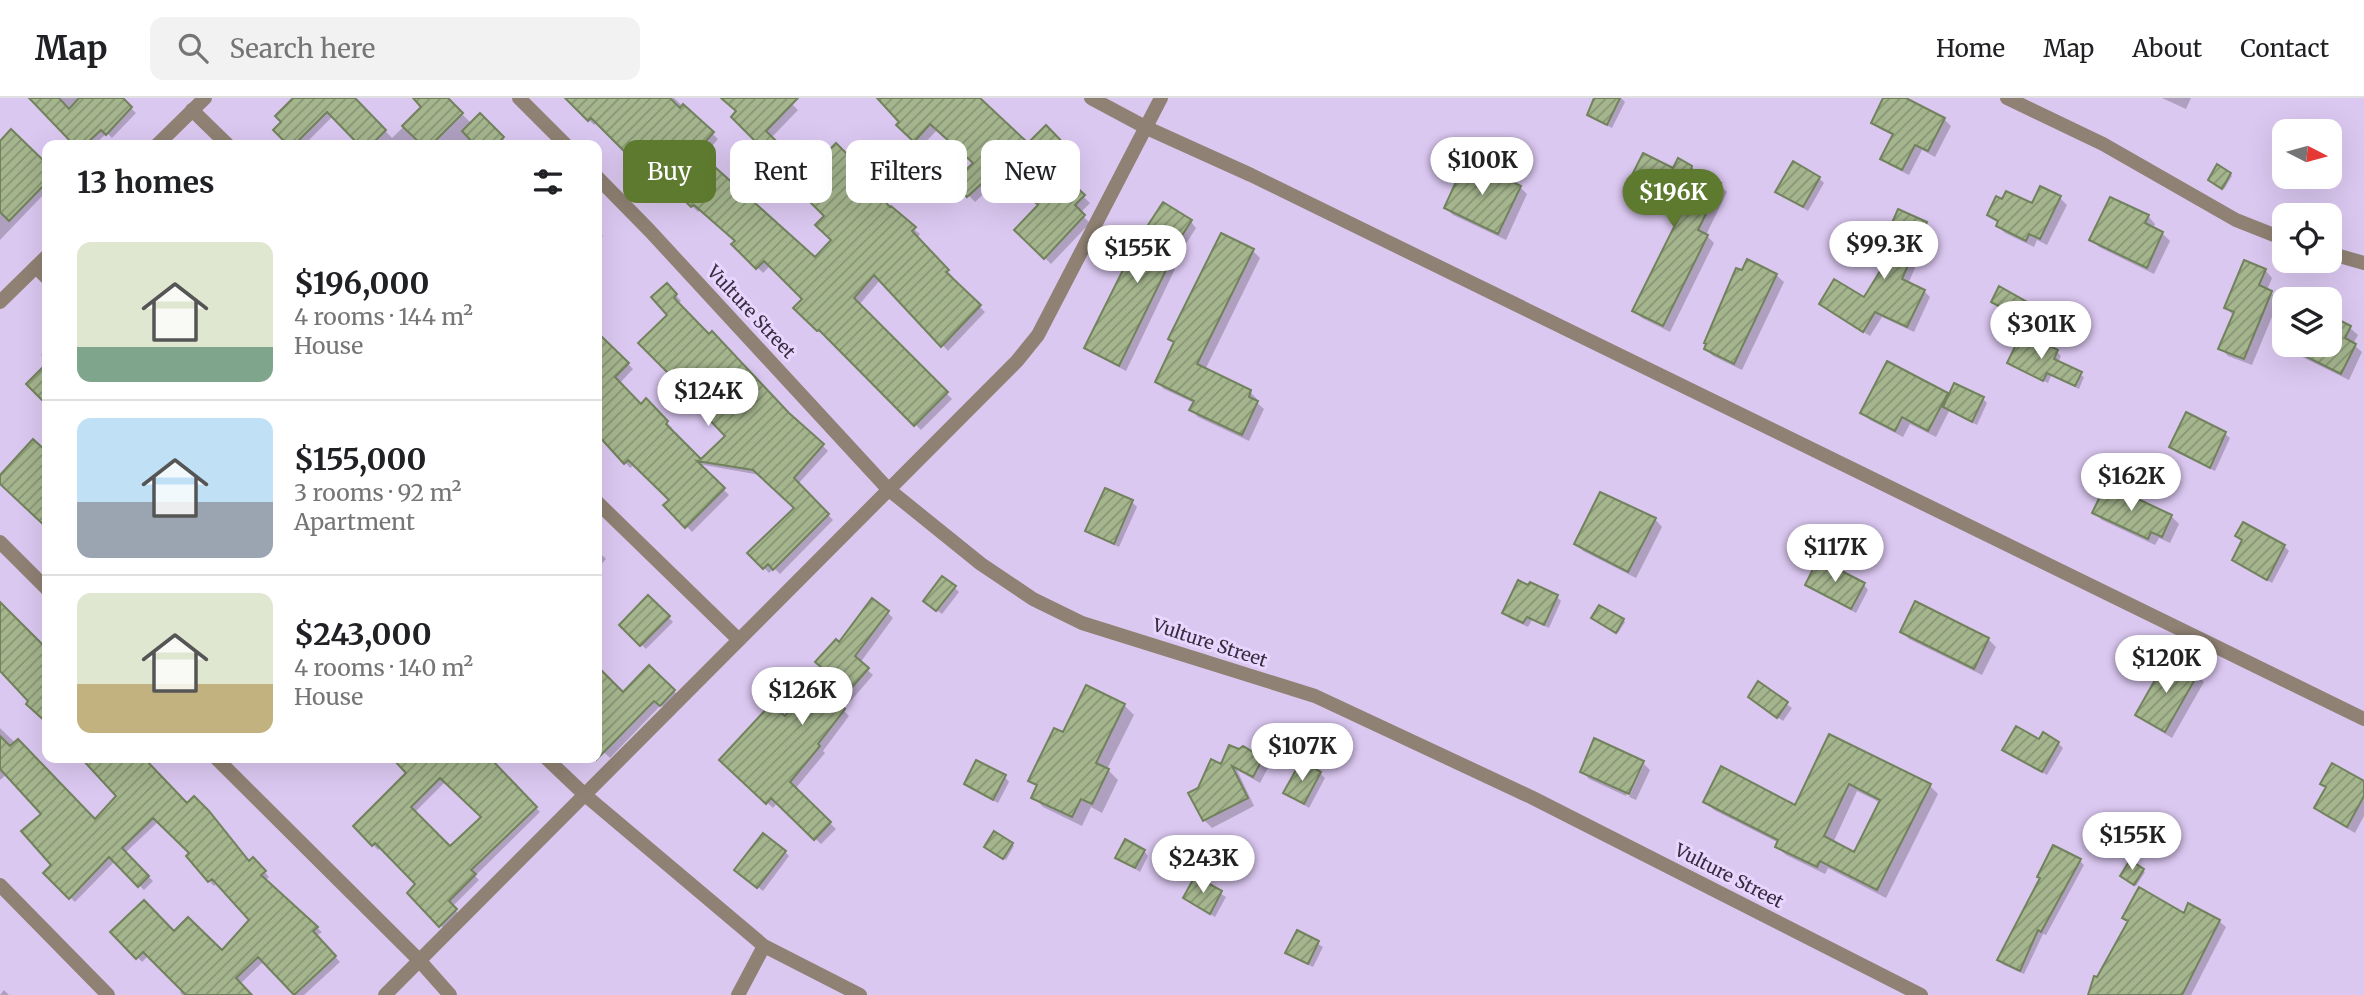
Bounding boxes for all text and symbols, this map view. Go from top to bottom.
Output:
search box [150,17,640,80]
text: Map [35,28,108,69]
icon: search [174,29,212,67]
text: Search here [230,32,375,65]
text: Home [1936,33,2005,64]
text: Map [2043,33,2094,64]
text: About [2132,33,2202,64]
text: Contact [2240,33,2329,64]
north arrow [2272,119,2342,189]
map controls [2272,119,2342,357]
pin: $100K [1433,138,1531,197]
chip: Buy [623,140,716,203]
chip: Rent [730,140,832,203]
chip: Filters [846,140,967,203]
chip: New [981,140,1080,203]
text: $100K [1446,145,1518,174]
text: 13 homes [77,163,215,201]
icon: filters [529,163,567,201]
pin: $196K [1624,170,1722,229]
text: $196K [1639,177,1707,206]
button: locate [2272,203,2342,273]
pin: $99.3K [1827,222,1941,281]
pin: $155K [1088,226,1186,285]
text: $99.3K [1845,229,1923,258]
text: $155K [1103,233,1171,262]
street label: Vulture Street [702,260,800,363]
text: $196,000 [294,264,429,302]
icon: home [133,270,217,354]
button: layers [2272,287,2342,357]
text: 4 rooms · 144 m² [294,302,473,331]
pin: $301K [1992,302,2090,361]
text: $301K [2006,309,2076,338]
text: House [294,331,363,360]
pin: $124K [659,368,757,428]
text: $124K [673,376,743,405]
text: $155,000 [294,440,426,478]
icon: home [133,446,217,530]
pin: $162K [2082,454,2180,513]
text: $162K [2097,461,2165,490]
text: 3 rooms · 92 m² [294,478,461,507]
text: Apartment [294,507,415,536]
pin: $117K [1786,524,1884,584]
text: $117K [1803,532,1867,561]
street label: Vulture Street [1149,613,1270,672]
text: $243,000 [294,615,432,653]
icon: home [133,621,217,705]
pin: $120K [2117,636,2215,695]
text: $120K [2131,643,2201,672]
text: 4 rooms · 140 m² [294,653,473,682]
pin: $126K [753,668,851,727]
text: $126K [768,675,836,704]
text: House [294,682,363,711]
pin: $107K [1253,724,1351,783]
text: $107K [1267,731,1337,760]
pin: $155K [2083,812,2181,872]
text: $155K [2098,820,2166,849]
pin: $243K [1154,836,1252,895]
street label: Vulture Street [1670,838,1787,913]
text: $243K [1168,843,1238,872]

